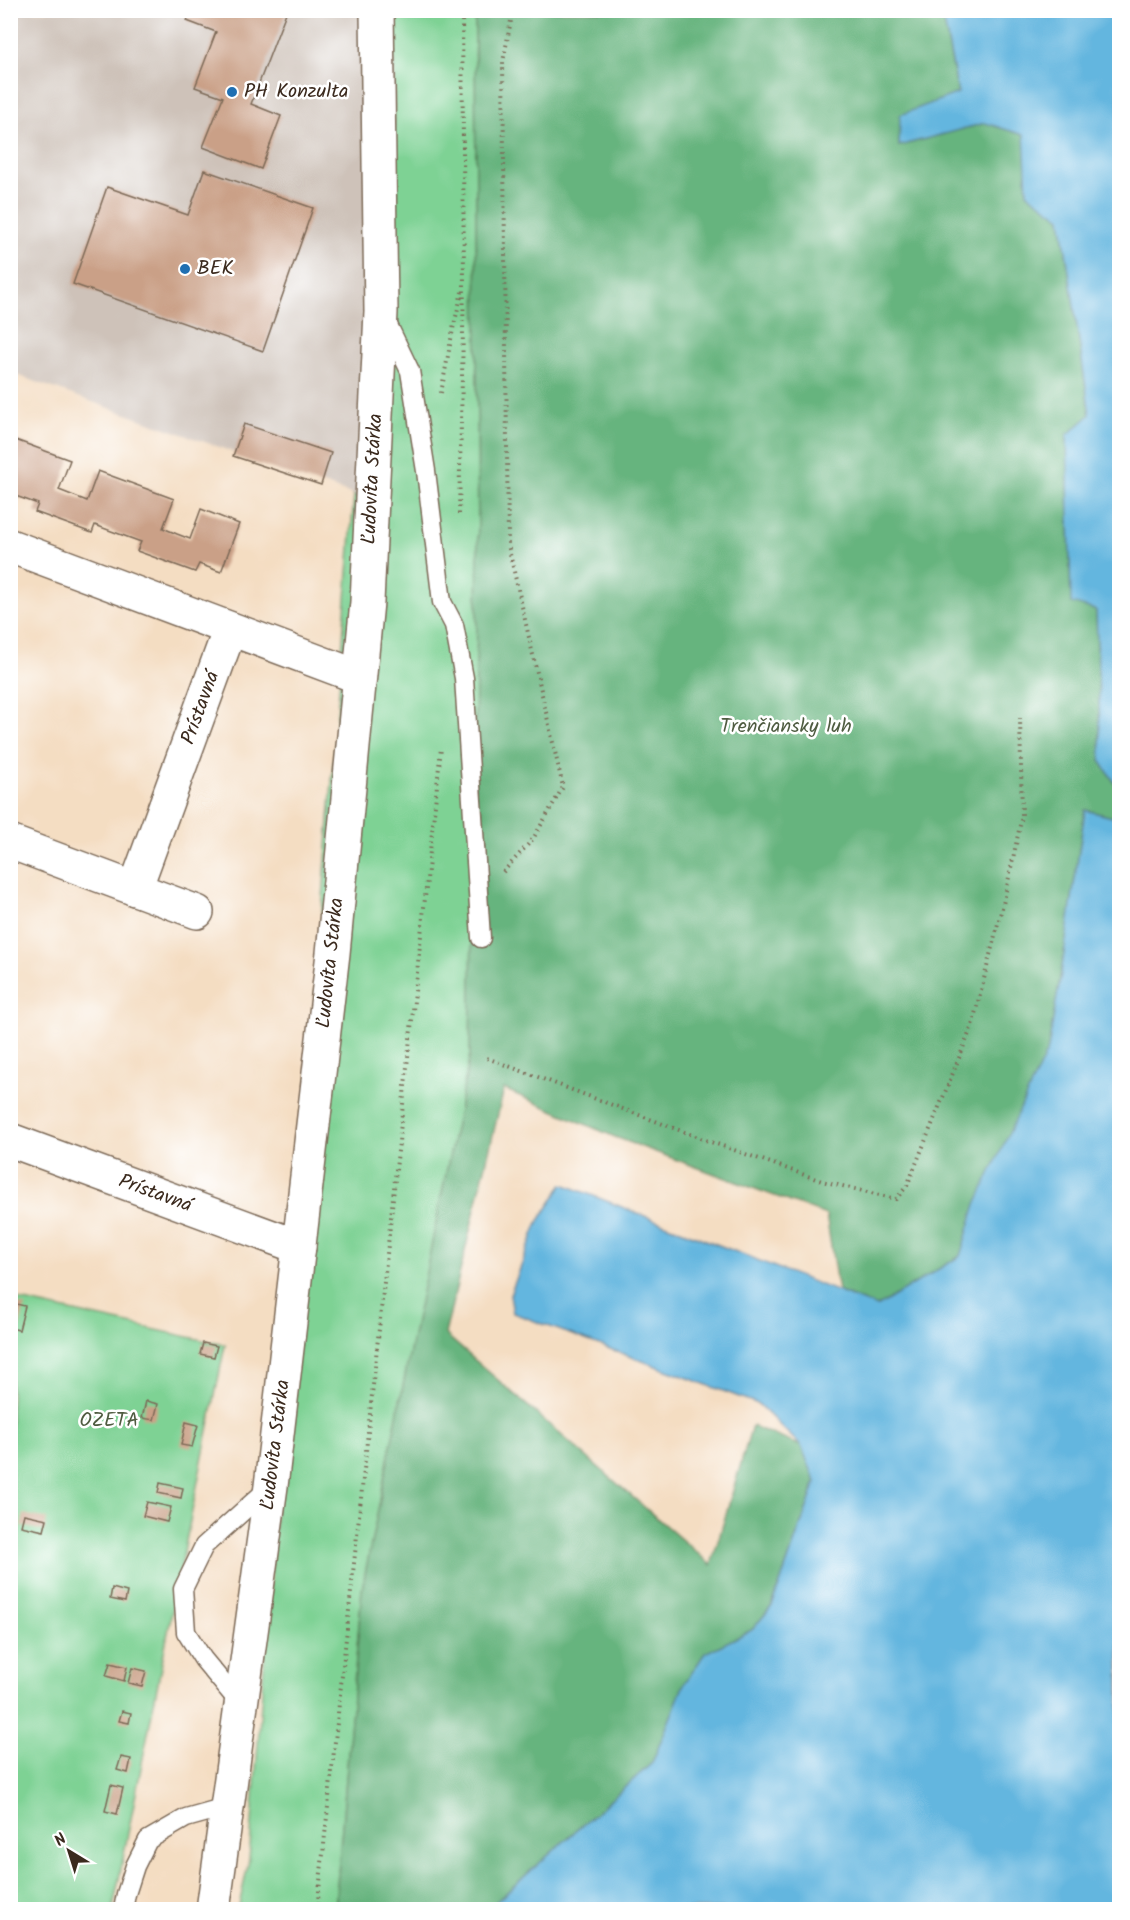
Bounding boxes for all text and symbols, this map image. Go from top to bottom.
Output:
place label: PH Konzulta [244,76,348,108]
marker: PH Konzulta [225,85,239,99]
place label: BEK [197,253,233,285]
marker: BEK [178,262,192,276]
street label: Ľudovíta Stárka [354,413,392,545]
street label: Prístavná [173,665,230,749]
park label: Trenčiansky luh [720,711,852,743]
street label: Ľudovíta Stárka [308,896,354,1030]
street label: Prístavná [114,1166,198,1223]
street label: Ľudovíta Stárka [252,1378,300,1512]
park label: OZETA [79,1405,139,1437]
north arrow [39,1821,99,1881]
text: N [49,1827,72,1853]

